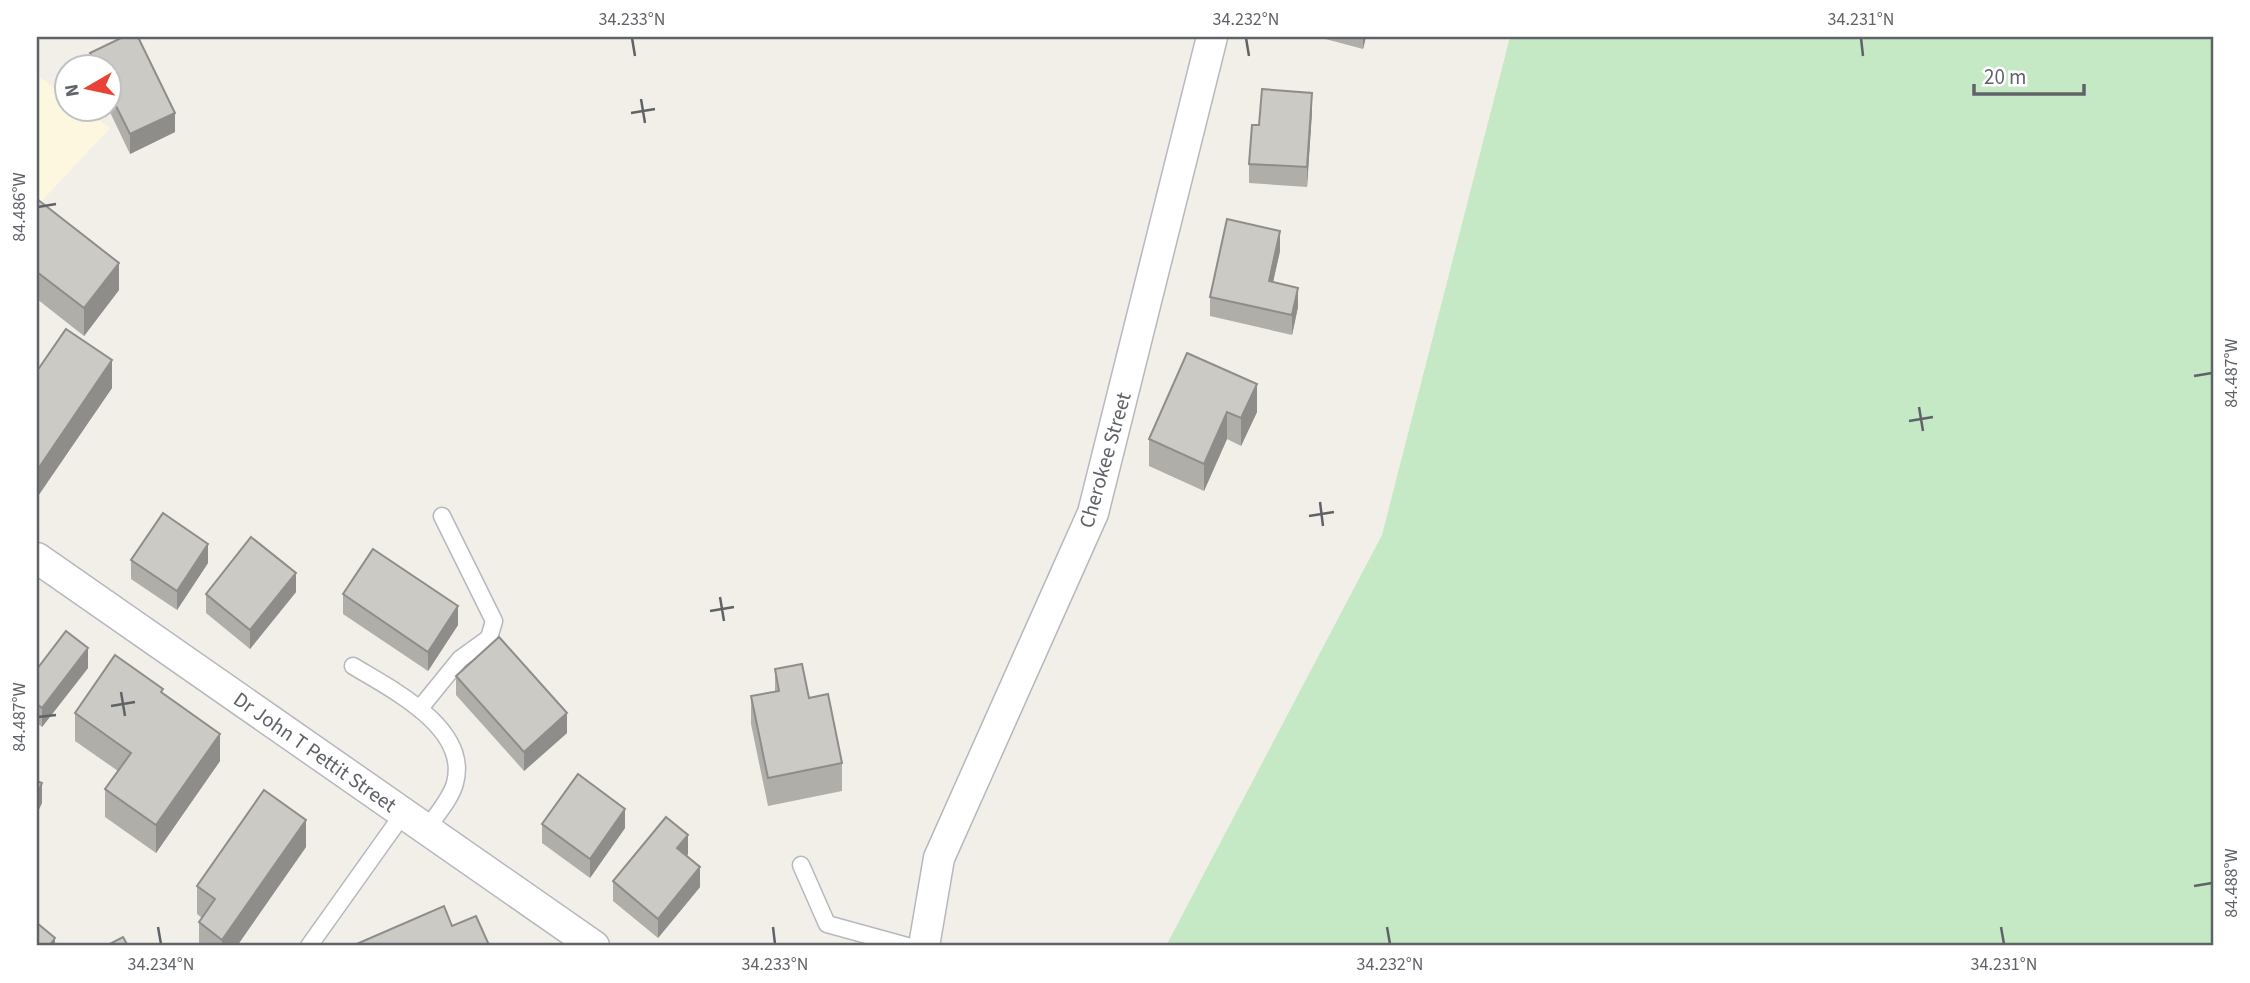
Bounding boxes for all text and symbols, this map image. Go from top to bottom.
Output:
text: 34.233°N [599,7,665,32]
text: 34.232°N [1213,7,1279,32]
text: 34.231°N [1828,7,1894,32]
north arrow [52,52,122,122]
scale bar [1974,52,2084,96]
text: 20 m [1984,62,2026,92]
text: N [58,82,87,99]
text: 84.486°W [7,172,32,242]
text: 84.487°W [2219,338,2244,408]
street label: Cherokee Street [1071,389,1139,531]
text: 84.487°W [7,682,32,752]
street label: Dr John T Pettit Street [227,684,403,820]
text: 84.488°W [2219,848,2244,918]
text: 34.234°N [128,952,194,977]
text: 34.233°N [742,952,808,977]
text: 34.232°N [1357,952,1423,977]
text: 34.231°N [1971,952,2037,977]

